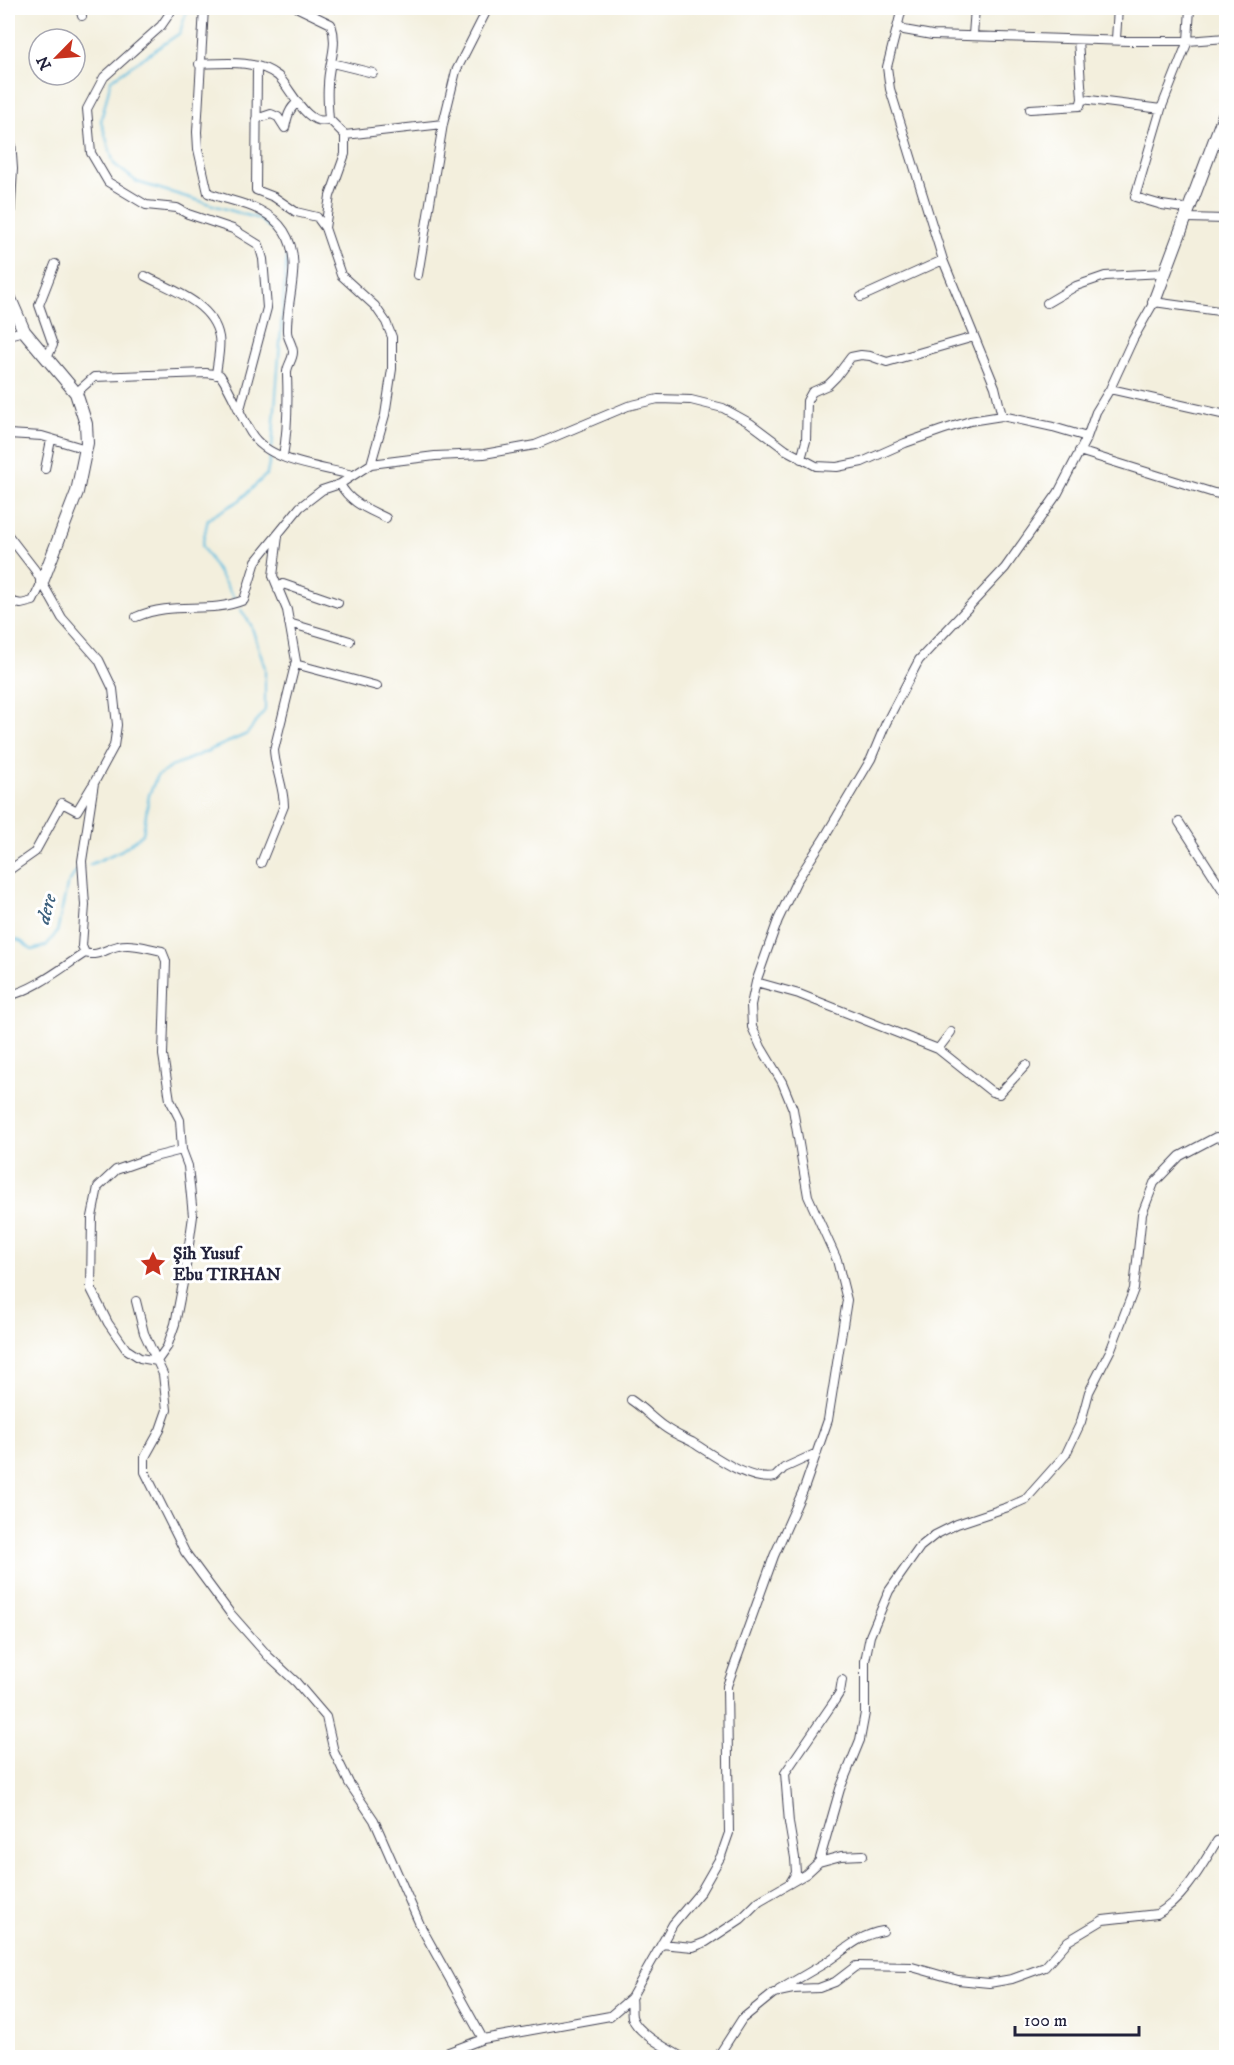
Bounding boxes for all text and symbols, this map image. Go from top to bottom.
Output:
north arrow [27,27,87,87]
text: N [32,53,56,73]
water label: dere [31,890,63,928]
place label: Şih Yusuf Ebu TIRHAN [173,1243,281,1286]
place icon: Şih Yusuf Ebu TIRHAN [138,1249,168,1279]
scale bar [1015,1999,1140,2037]
text: 100 m [1024,2010,1067,2032]

